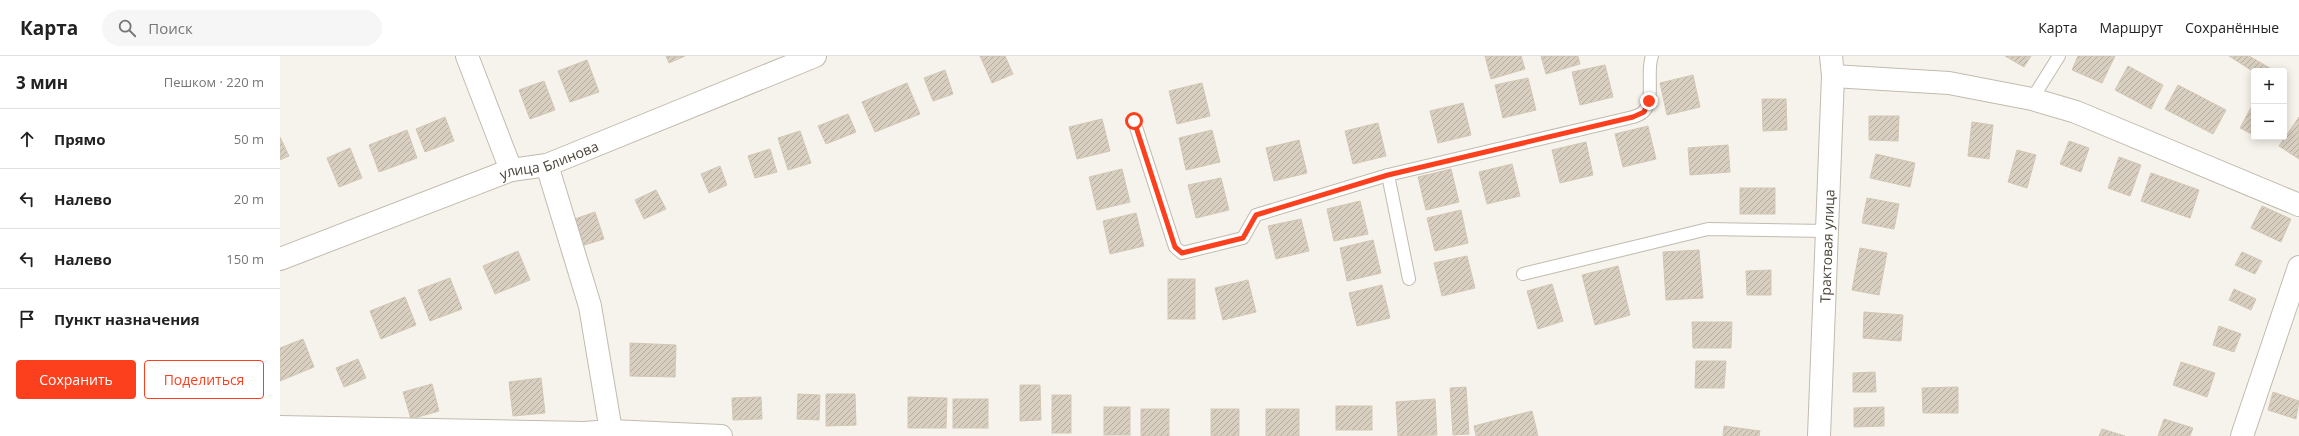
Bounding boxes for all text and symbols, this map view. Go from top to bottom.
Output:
search box [102,10,382,46]
text: Карта [20,15,78,41]
icon: search [116,17,138,39]
text: Поиск [148,18,193,38]
text: Карта [2038,18,2077,37]
text: Маршрут [2099,18,2163,37]
text: Сохранённые [2185,18,2279,37]
map controls [2251,68,2287,140]
button: + [2251,68,2287,104]
text: 3 мин [16,71,68,94]
text: Пешком · 220 m [164,73,264,91]
route end [1640,92,1658,110]
button: − [2251,104,2287,140]
route start [1125,112,1143,130]
icon: ahead [16,128,38,150]
text: Прямо [54,129,106,149]
text: 50 m [234,130,264,148]
street label: улица Блинова [496,136,601,183]
icon: left [16,188,38,210]
text: Налево [54,189,112,209]
street label: Трактовая улица [1815,189,1838,303]
text: 20 m [234,190,264,208]
icon: left [16,248,38,270]
text: Налево [54,249,112,269]
text: 150 m [226,250,264,268]
icon: arrive [16,308,38,330]
text: Пункт назначения [54,309,200,329]
button: Сохранить [16,360,136,399]
button: Поделиться [144,360,264,399]

